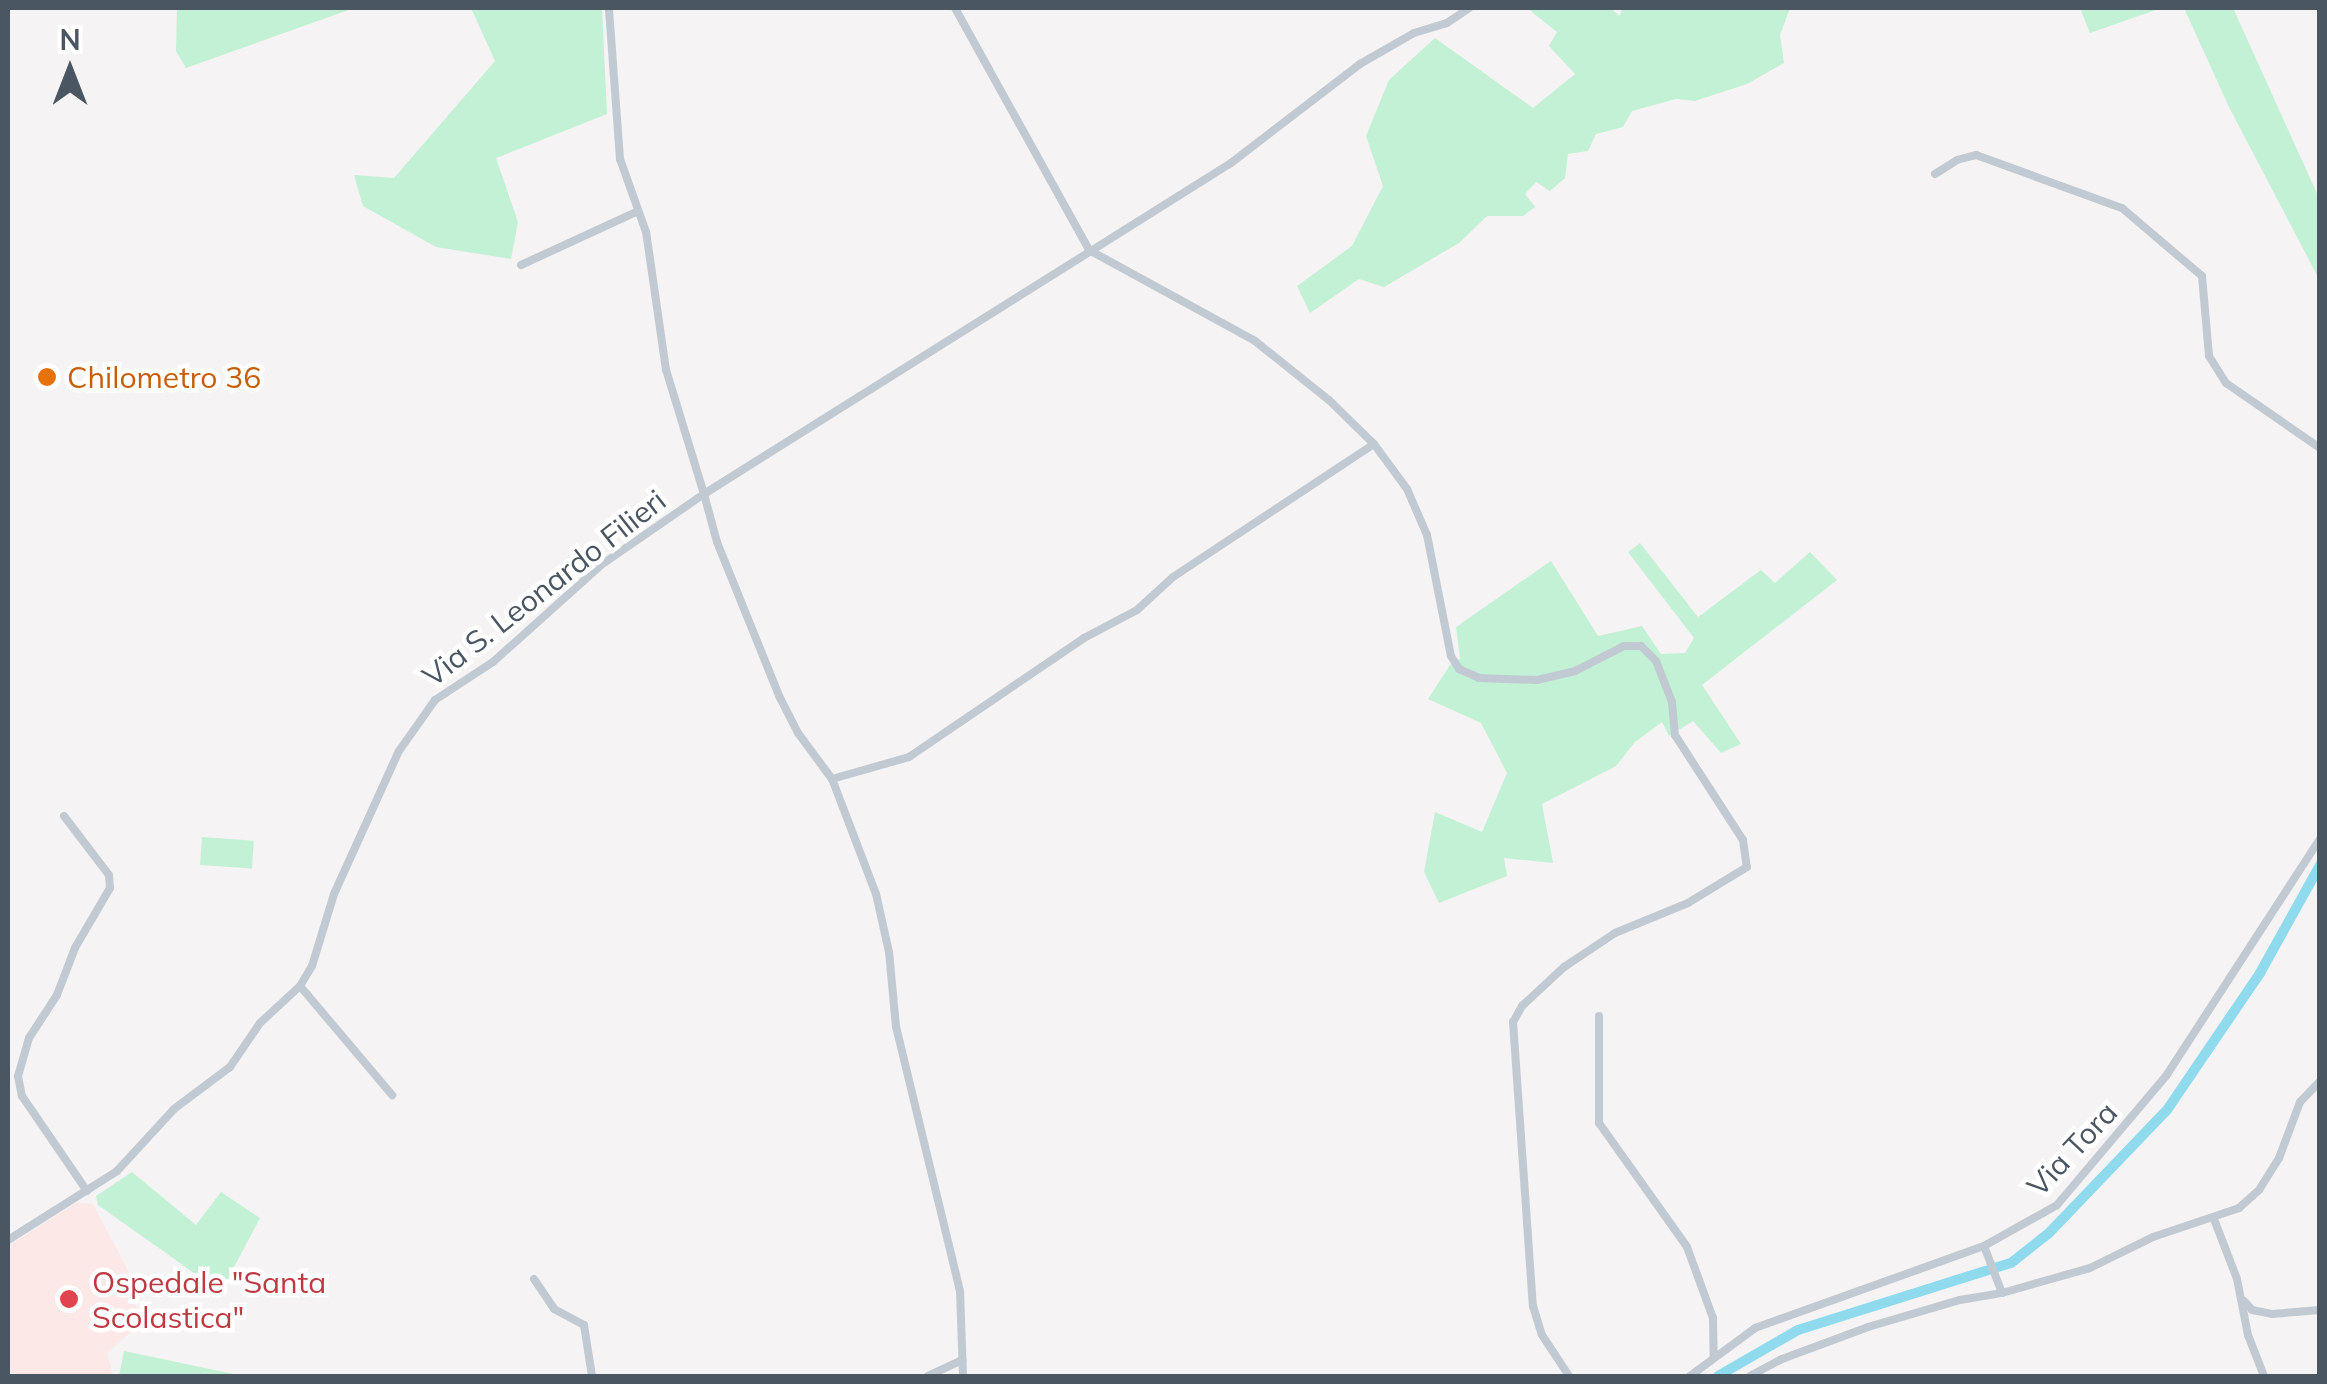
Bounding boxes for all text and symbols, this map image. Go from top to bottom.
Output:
north arrow [20,20,120,120]
text: N [59,22,81,57]
place label: Chilometro 36 [67,359,261,395]
marker: Chilometro 36 [36,366,58,388]
street label: Via S. Leonardo Filieri [415,482,673,694]
street label: Via Tora [2019,1094,2125,1204]
place label: Ospedale "Santa Scolastica" [92,1264,326,1334]
marker: Ospedale "Santa Scolastica" [56,1286,82,1312]

